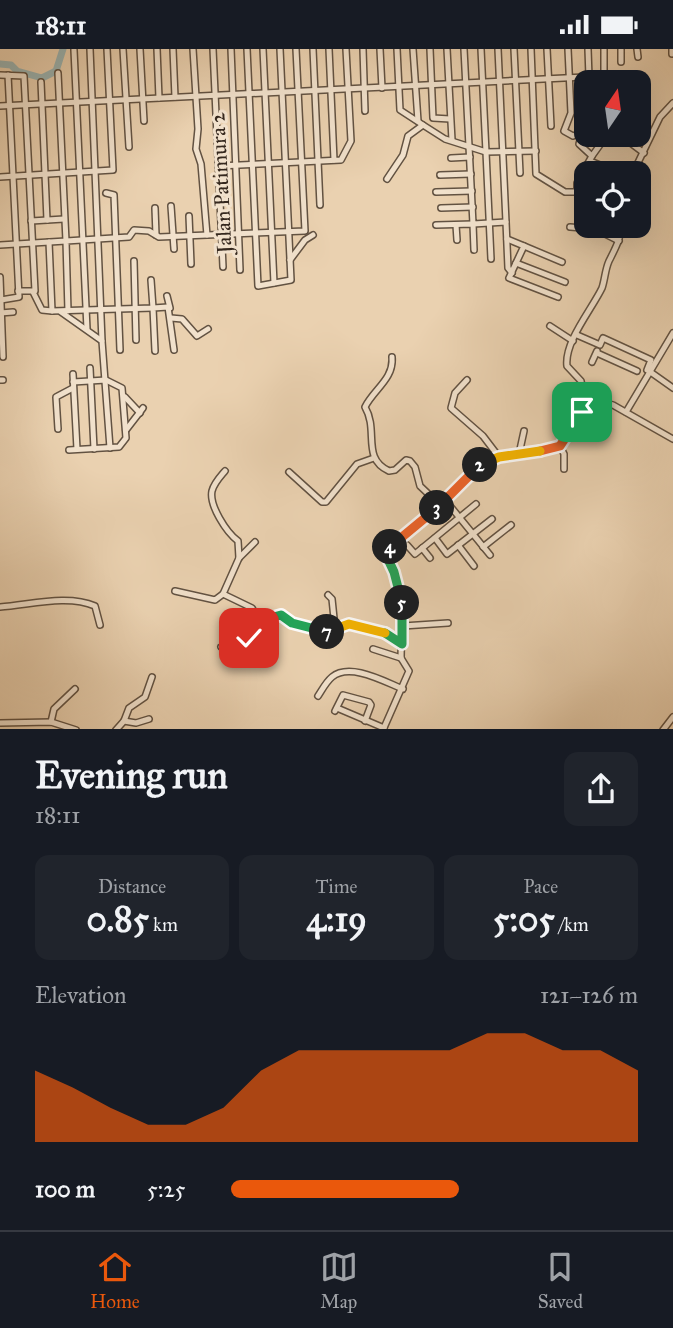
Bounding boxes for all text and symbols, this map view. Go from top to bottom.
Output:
text: 18:11 [35,9,86,41]
north arrow [574,70,651,147]
map controls [574,70,651,238]
street label: Jalan Patimura 2 [204,111,238,256]
button: locate [574,161,651,238]
pin [552,382,612,442]
icon: arrive [563,393,601,431]
pin: 2 [462,447,498,483]
text: 2 [475,453,484,476]
pin: 3 [420,491,454,525]
text: 3 [433,496,440,519]
pin: 4 [372,529,408,565]
text: 4 [384,535,395,558]
pin: 5 [384,585,420,621]
text: 5 [397,591,406,614]
pin [219,608,279,668]
pin: 7 [310,615,344,649]
icon: check [230,619,268,657]
text: 7 [321,620,332,643]
text: Evening run [35,752,228,798]
button: share [564,752,638,826]
text: 18:11 [35,801,80,829]
text: Distance [98,875,166,898]
text: Time [315,875,358,898]
text: Pace [524,875,558,898]
text: 0.85 [86,898,149,941]
text: 4:19 [306,898,367,941]
text: 5:05 [493,898,555,941]
text: km [149,913,178,936]
text: /km [555,913,589,936]
text: Elevation [35,981,126,1009]
text: 121–126 m [540,981,638,1009]
text: 100 m [35,1175,95,1203]
text: 5:25 [147,1175,185,1203]
tab: Home [90,1248,140,1313]
tab: Map [320,1248,358,1313]
tab: Saved [538,1248,583,1313]

